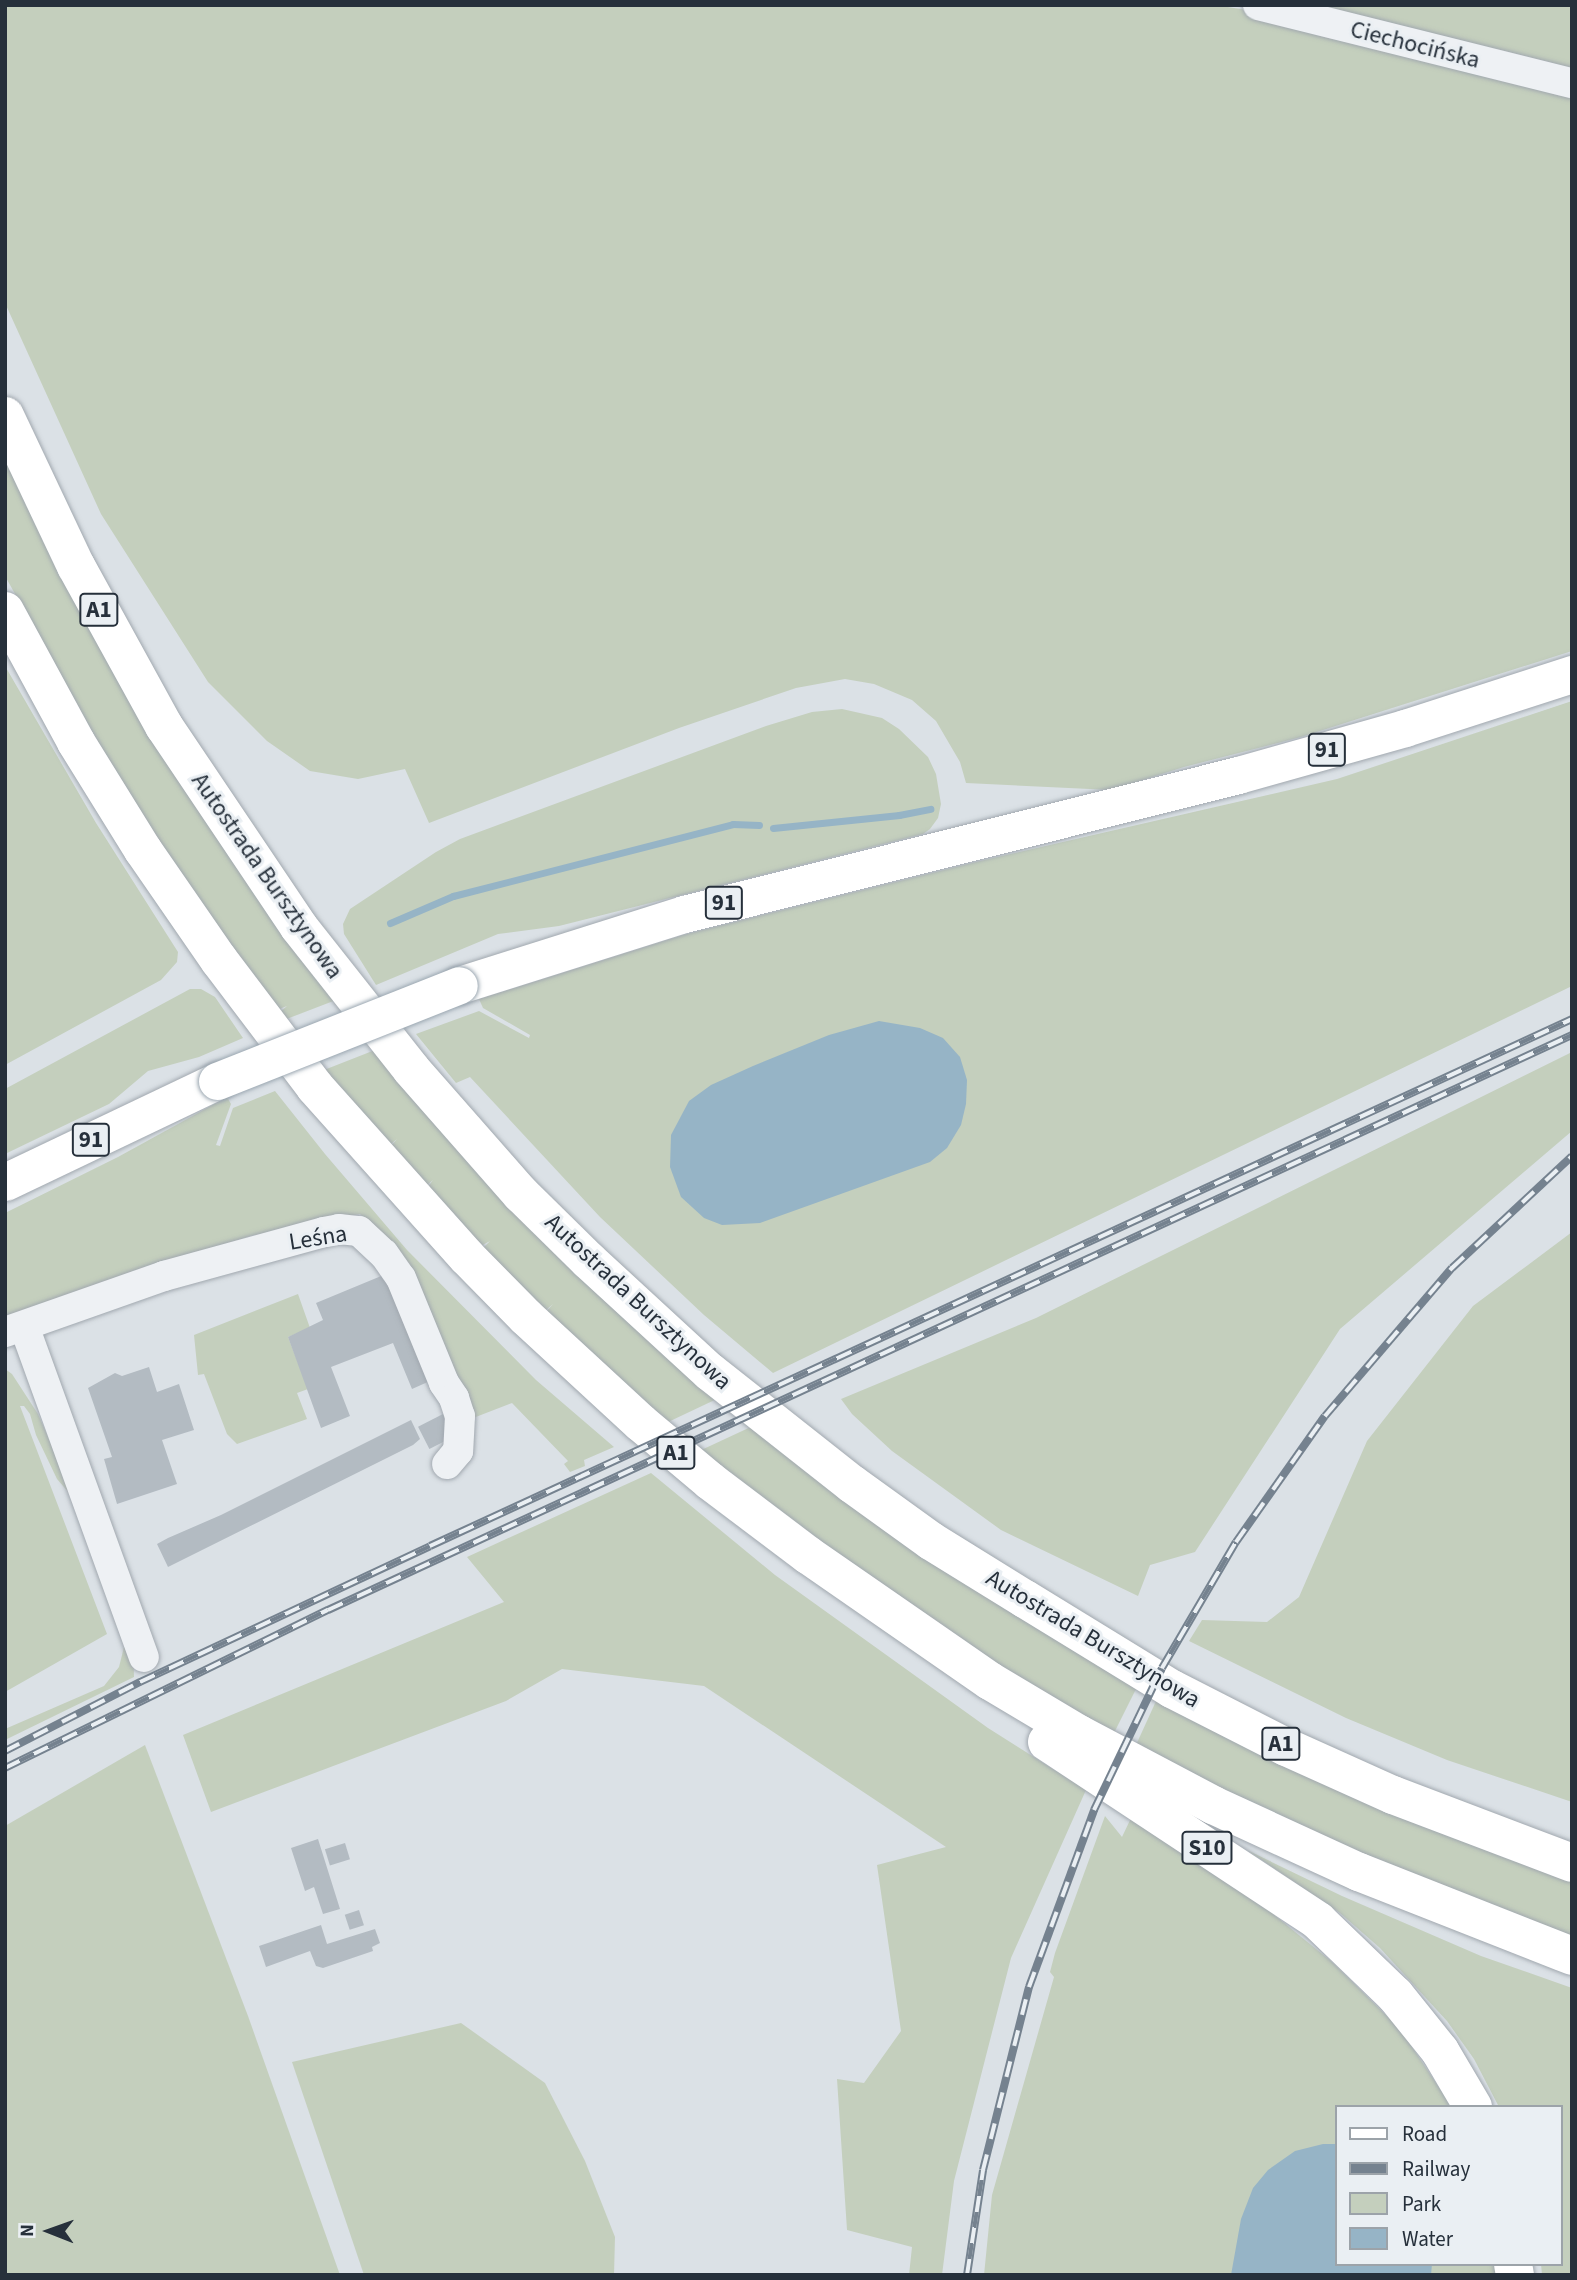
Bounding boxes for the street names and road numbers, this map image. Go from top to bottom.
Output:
street label: Ciechocińska [1347,15,1483,75]
road number: A1 [78,590,120,630]
road number: 91 [1308,730,1346,770]
street label: Autostrada Bursztynowa [185,768,349,984]
road number: 91 [705,884,743,922]
road number: 91 [72,1120,110,1160]
street label: Autostrada Bursztynowa [539,1208,737,1396]
street label: Leśna [287,1219,349,1257]
road number: A1 [655,1434,697,1472]
street label: Autostrada Bursztynowa [981,1564,1205,1714]
road number: A1 [1260,1724,1302,1764]
road number: S10 [1181,1828,1233,1868]

